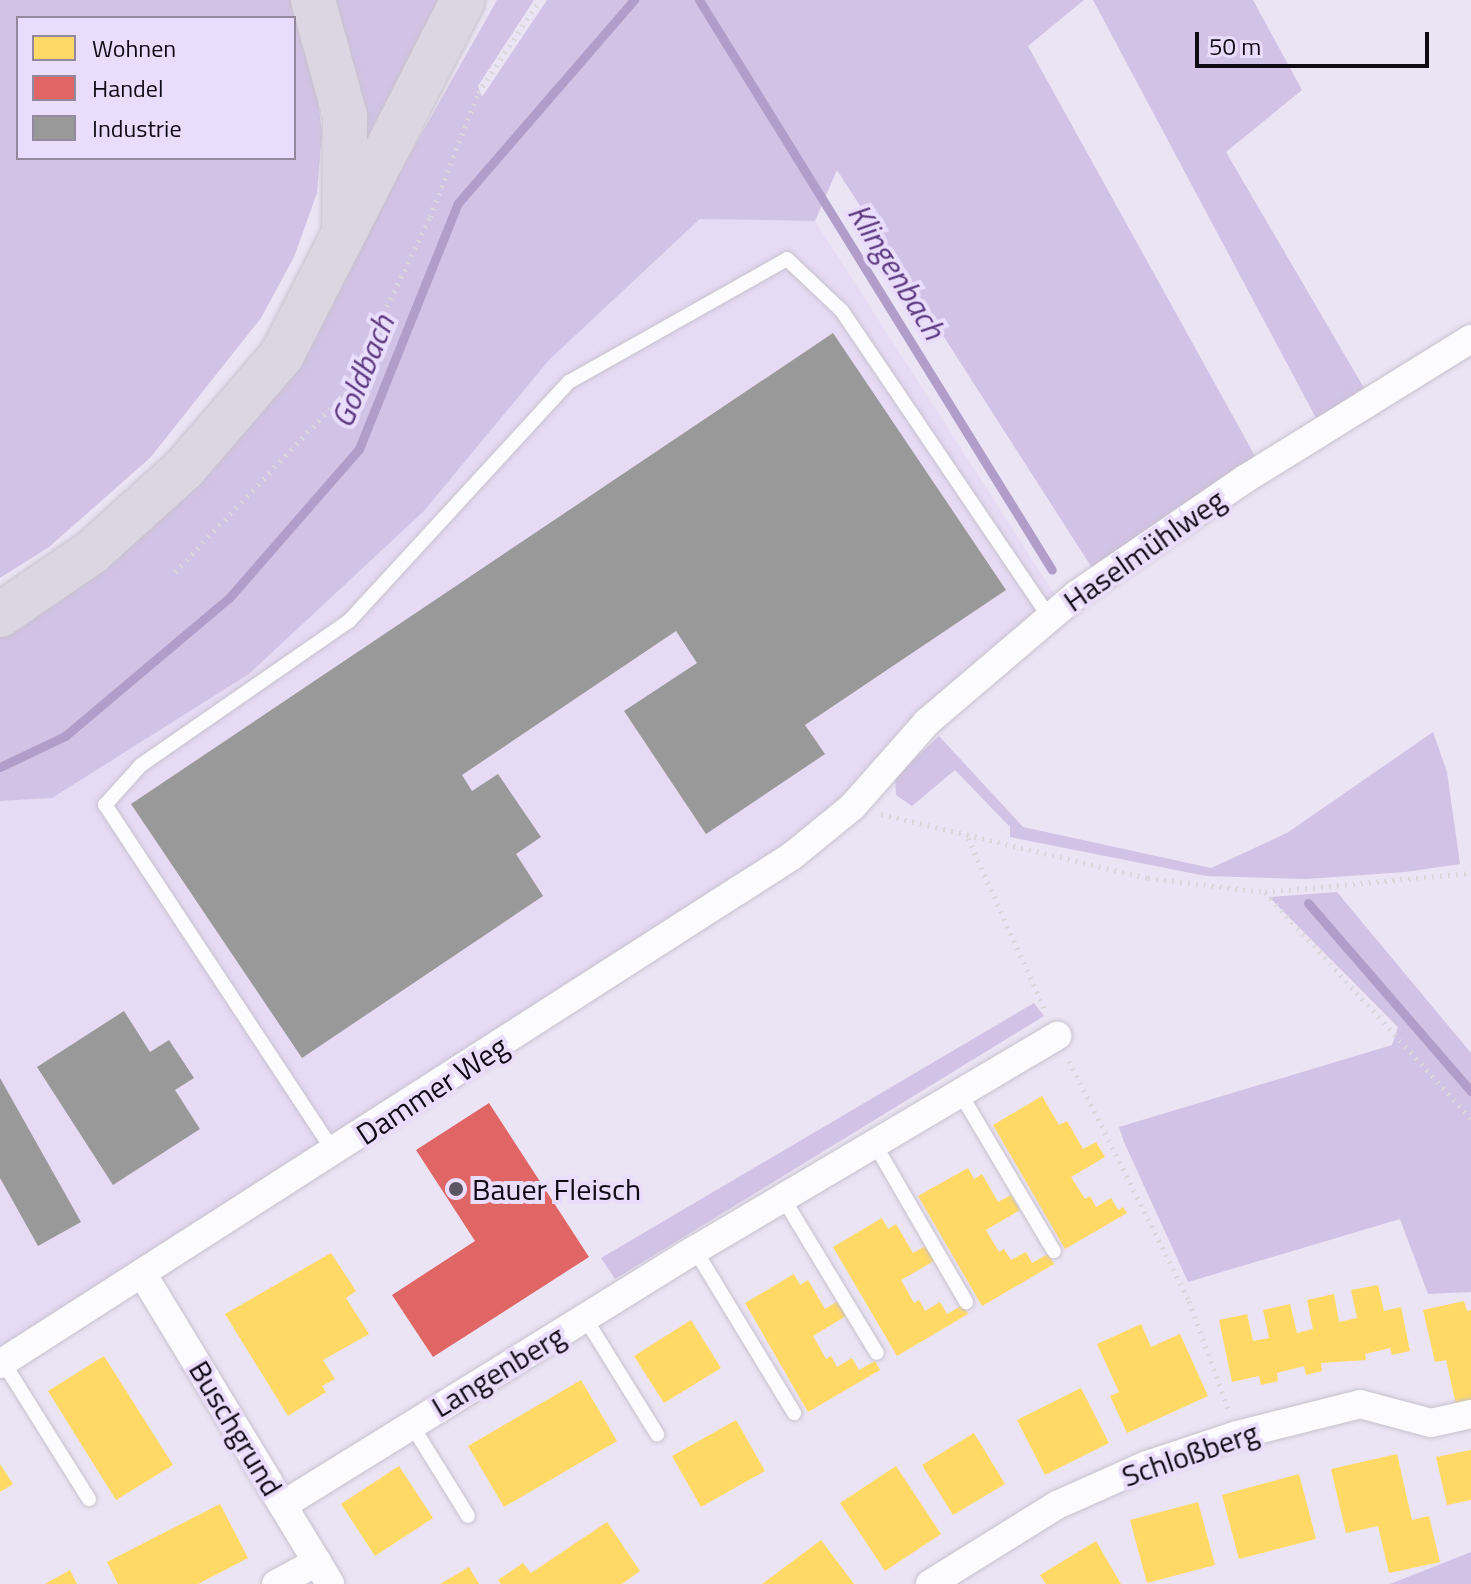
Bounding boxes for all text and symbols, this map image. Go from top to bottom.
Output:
legend [16,16,296,160]
scale bar [1199,16,1433,66]
text: 50 m [1209,28,1261,64]
text: Wohnen [92,30,176,66]
text: Handel [92,70,163,106]
text: Industrie [92,110,182,146]
water label: Klingenbach [840,196,954,346]
water label: Goldbach [322,309,402,433]
street label: Haselmühlweg [1056,481,1232,619]
street label: Dammer Weg [350,1028,514,1152]
place label: Bauer Fleisch [472,1171,641,1207]
marker: Bauer Fleisch [447,1180,465,1198]
street label: Langenberg [425,1317,571,1425]
street label: Buschgrund [182,1354,290,1502]
street label: Schloßberg [1117,1414,1263,1494]

